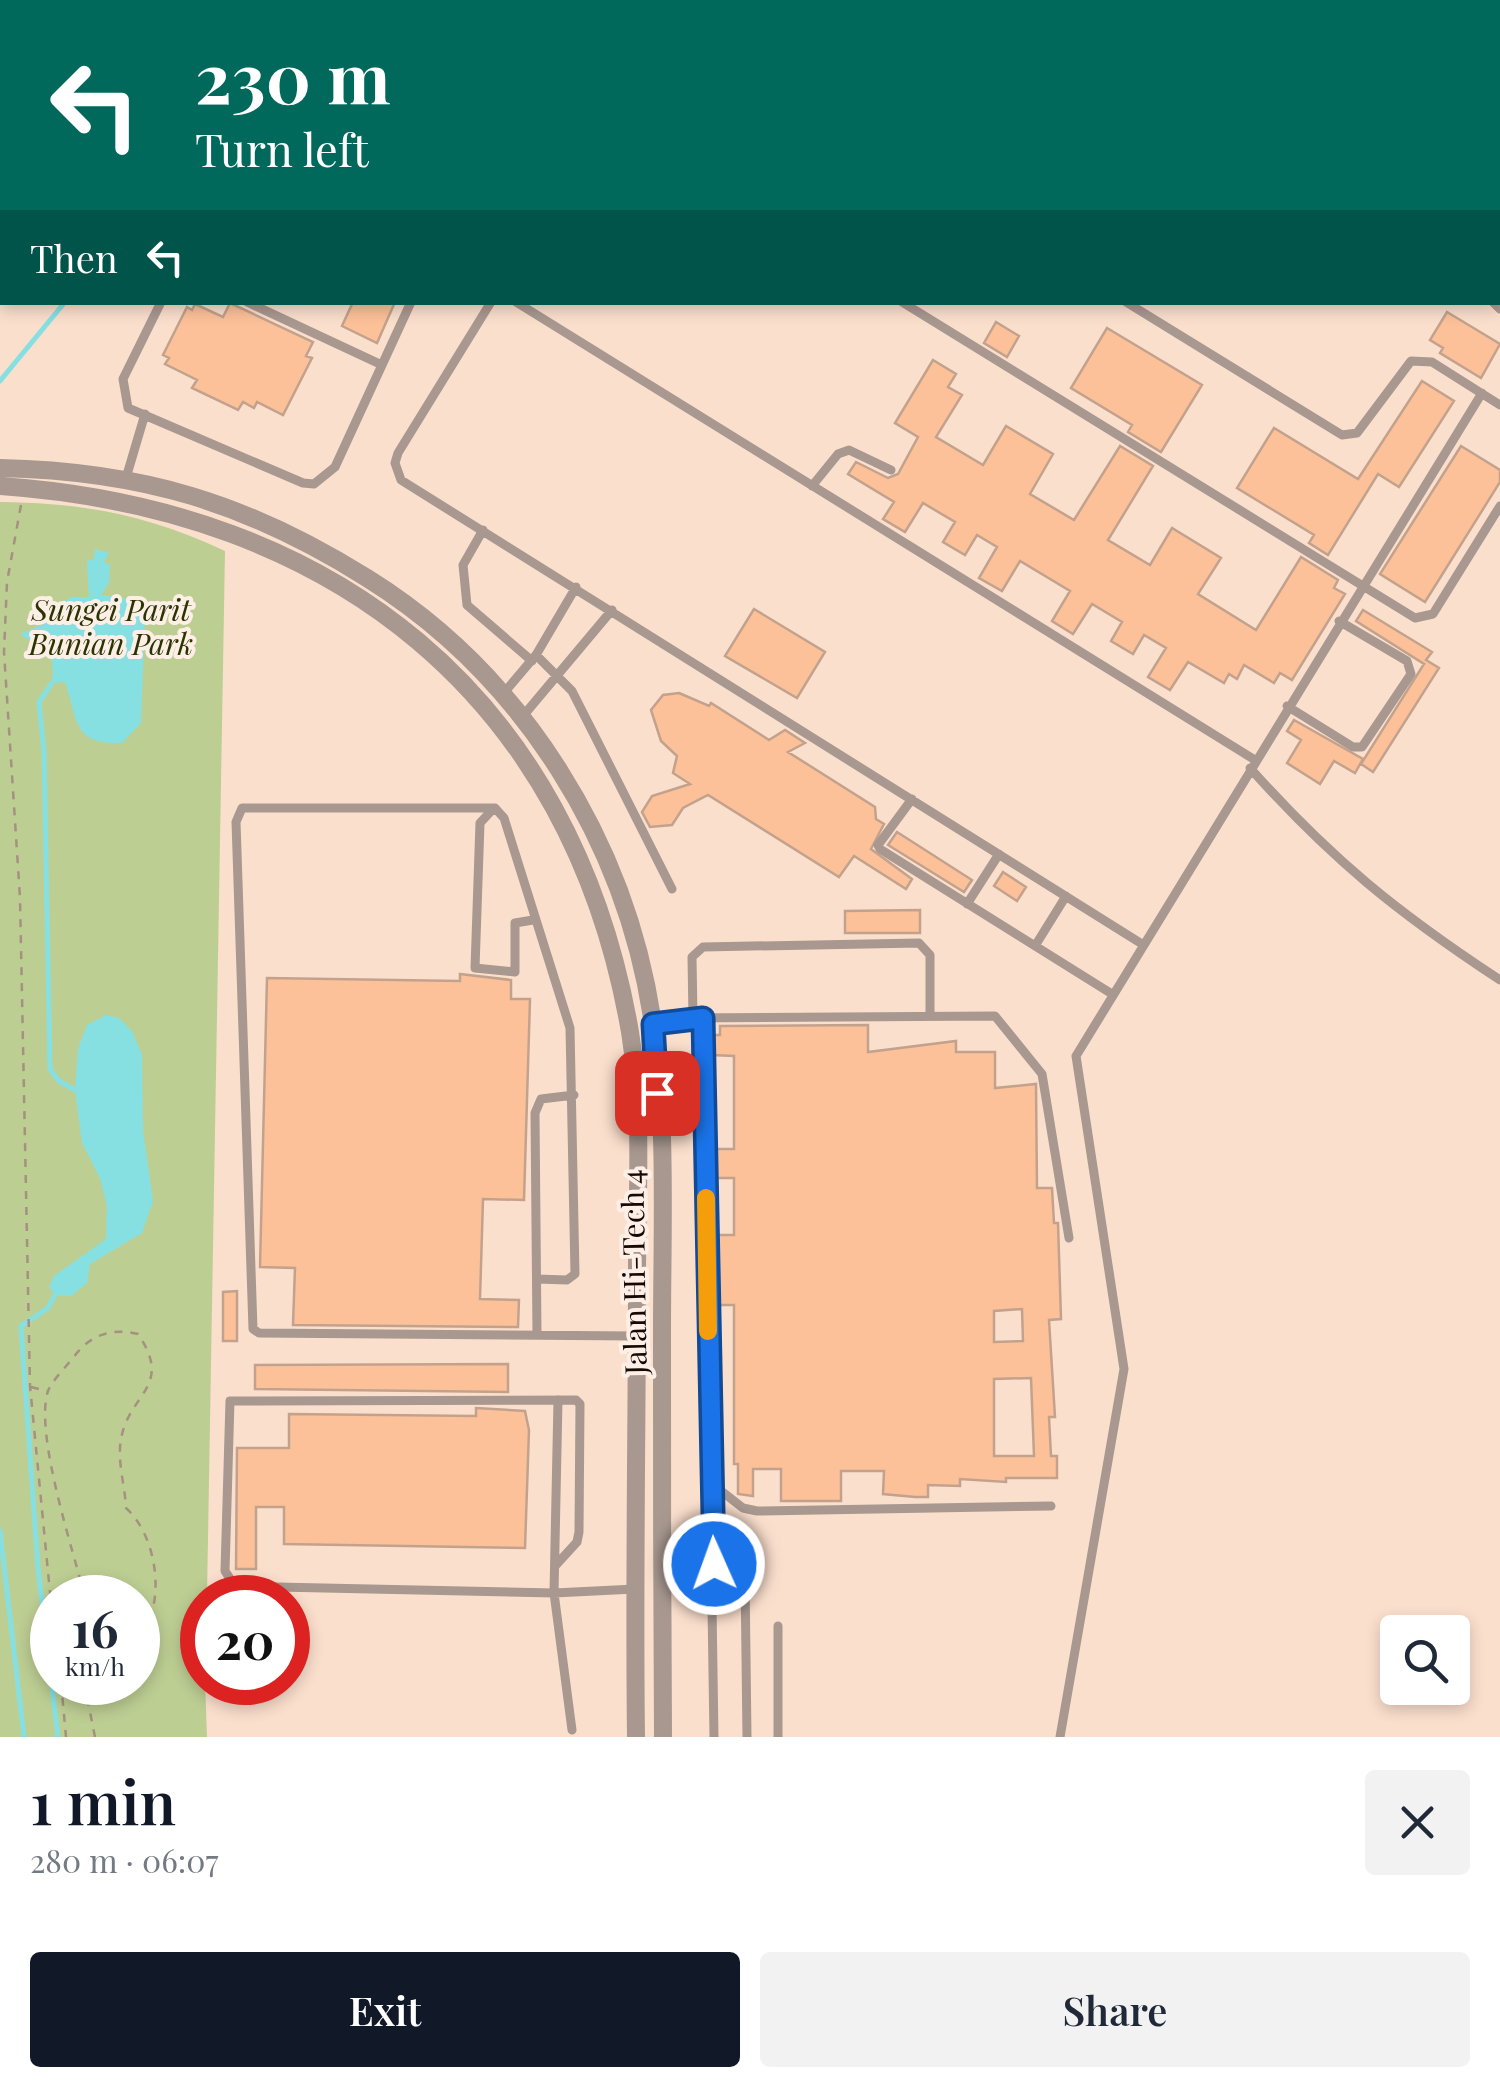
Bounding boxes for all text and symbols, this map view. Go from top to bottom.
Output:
text: 230 m [195,28,391,122]
icon: left [30,40,160,170]
text: Turn left [195,118,369,178]
icon: left [138,230,193,285]
text: Then [30,232,118,283]
park label: Sungei Parit Bunian Park [28,589,193,663]
pin [615,1051,700,1136]
icon: arrive [630,1066,685,1121]
street label: Jalan Hi-Tech 4 [611,1169,655,1376]
position arrow [662,1512,766,1616]
speed limit sign: 20 [180,1575,310,1705]
text: 16 [71,1594,119,1661]
map controls [1380,1615,1470,1705]
button: search [1380,1615,1470,1705]
text: km/h [65,1649,125,1682]
text: 1 min [30,1760,176,1840]
button: close [1365,1770,1470,1875]
text: 280 m · 06:07 [30,1838,218,1881]
button: Exit [30,1952,740,2067]
button: Share [760,1952,1470,2067]

